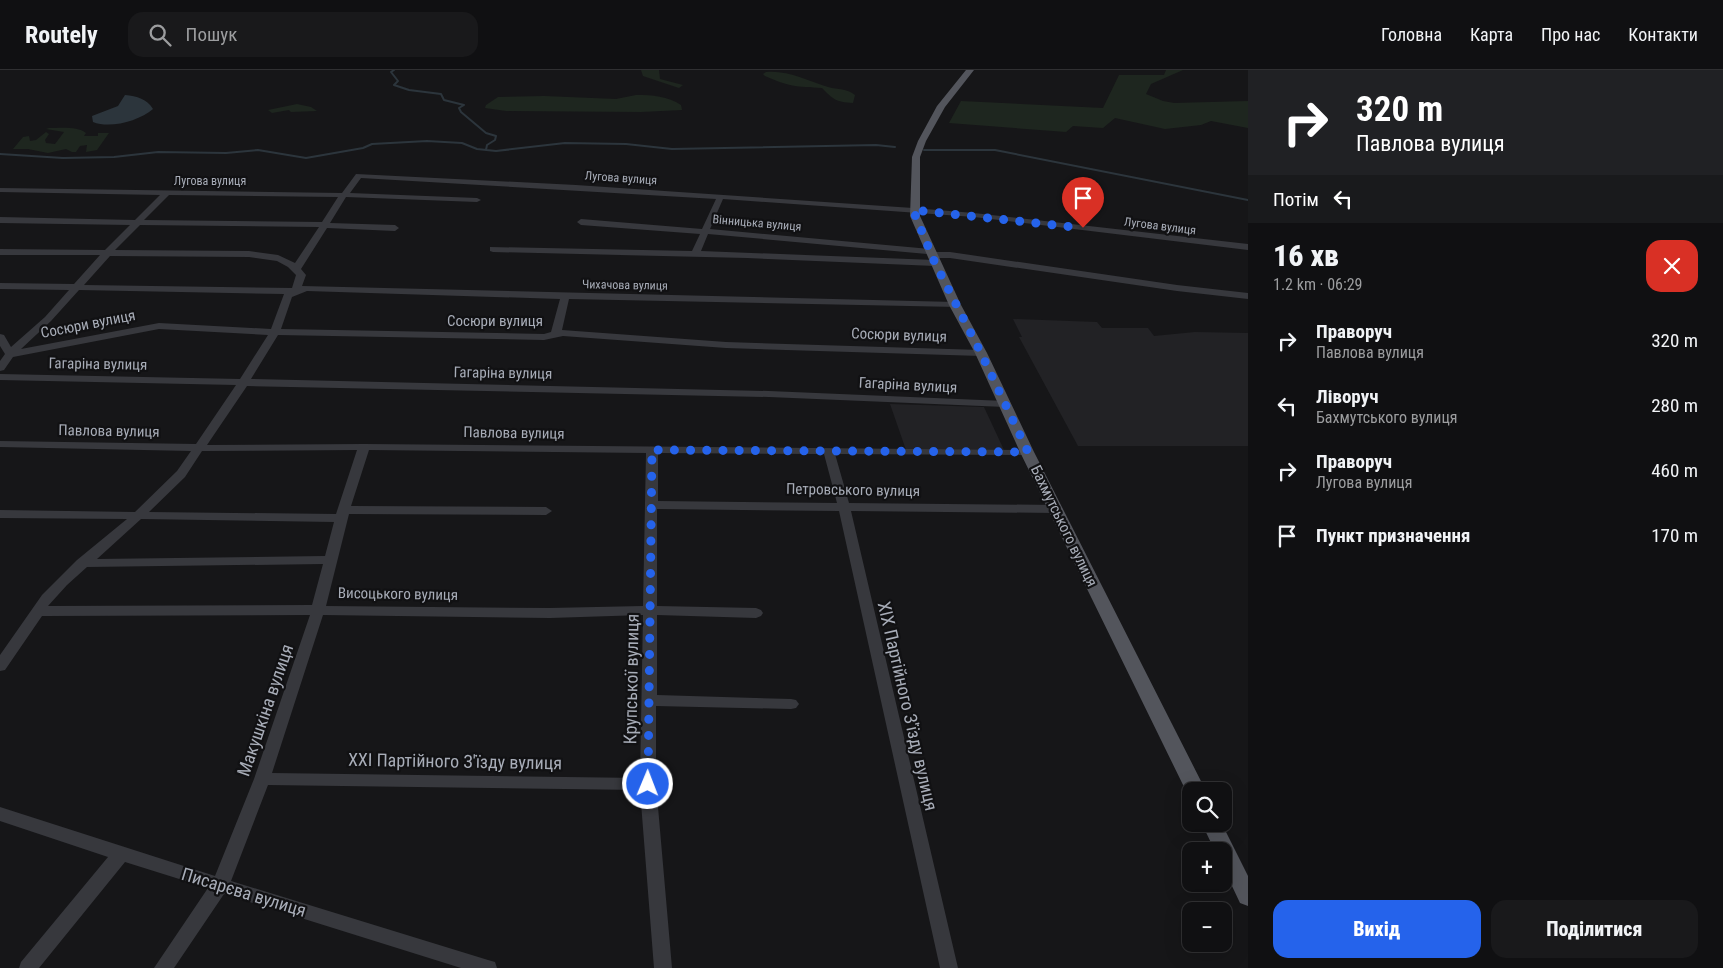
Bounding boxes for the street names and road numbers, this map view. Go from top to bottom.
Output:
street label: Лугова вулиця [584,168,658,188]
street label: Лугова вулиця [174,174,246,188]
street label: Вінницька вулиця [712,212,802,234]
street label: Лугова вулиця [1123,215,1197,237]
street label: Чихачова вулиця [582,277,668,293]
street label: Сосюри вулиця [39,306,137,342]
street label: Сосюри вулиця [447,312,543,330]
street label: Сосюри вулиця [851,324,947,346]
street label: Гагаріна вулиця [48,354,148,374]
street label: Гагаріна вулиця [453,363,553,383]
street label: Гагаріна вулиця [858,373,958,397]
street label: Павлова вулиця [58,421,160,441]
street label: Павлова вулиця [463,423,565,443]
street label: Бахмутського вулиця [1027,462,1101,590]
street label: Петровського вулиця [786,480,920,500]
street label: Висоцького вулиця [338,584,458,604]
street label: XIX Партійного З'їзду вулиця [874,599,942,813]
street label: Крупської вулиця [619,613,643,745]
street label: Макушкіна вулиця [233,641,297,779]
street label: XXI Партійного З'їзду вулиця [348,749,562,773]
street label: Писарєва вулиця [179,863,309,921]

